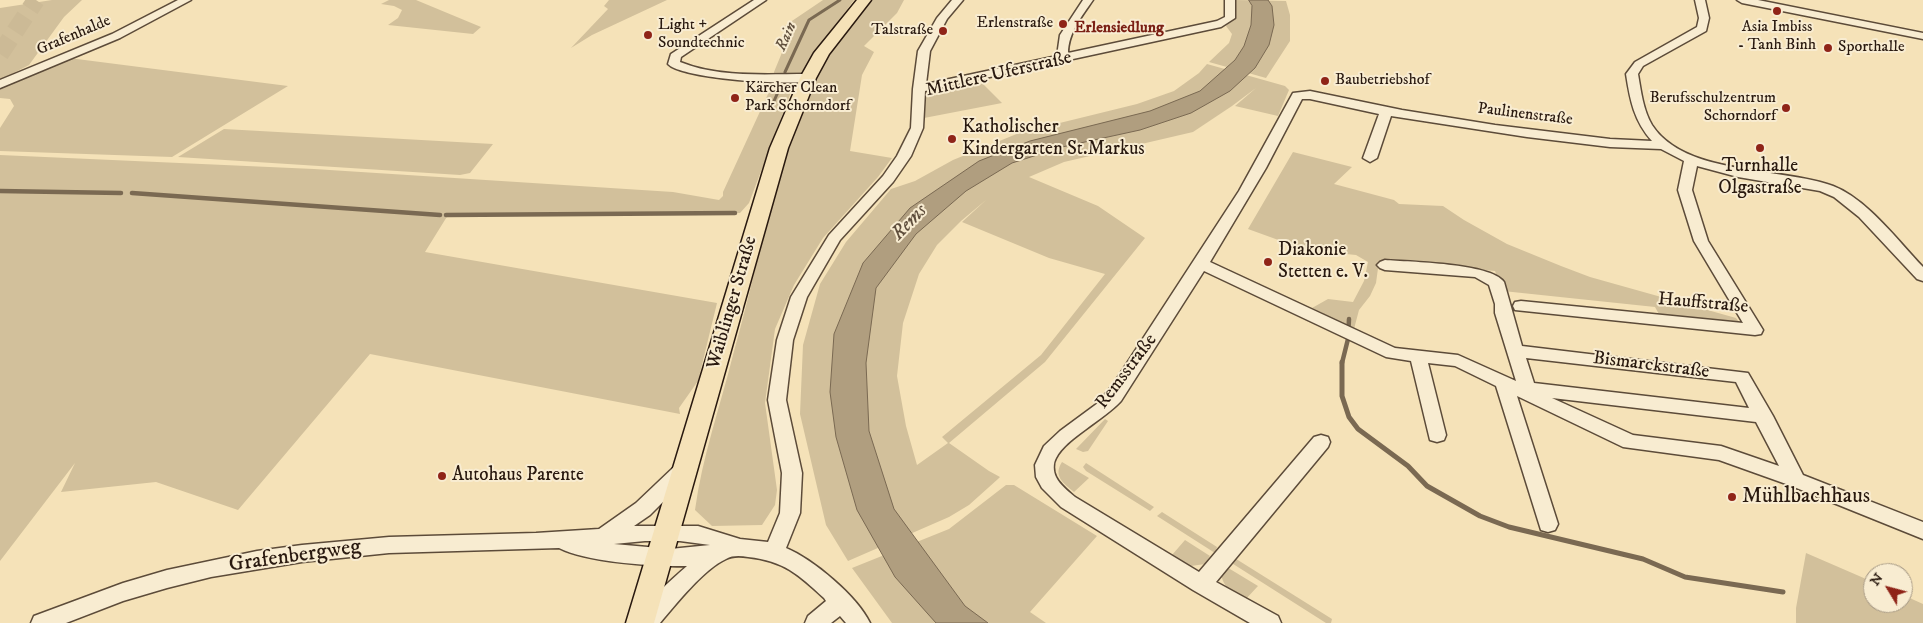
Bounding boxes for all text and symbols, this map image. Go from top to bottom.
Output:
marker: Asia Imbiss - Tanh Binh [1771,5,1783,17]
street label: Grafenhalde [34,12,114,60]
place label: Erlenstraße [977,14,1053,34]
place label: Light + Soundtechnic [658,16,745,54]
marker: Erlenstraße [1057,18,1069,30]
place label: Asia Imbiss - Tanh Binh [1738,18,1816,56]
district label: Erlensiedlung [1074,19,1164,39]
water label: Rain [772,20,802,54]
place label: Talstraße [871,21,933,41]
marker: Talstraße [937,25,949,37]
marker: Light + Soundtechnic [642,29,654,41]
place label: Sporthalle [1838,38,1905,58]
marker: Sporthalle [1822,42,1834,54]
street label: Mittlere Uferstraße [924,47,1074,103]
place label: Baubetriebshof [1335,71,1430,91]
marker: Baubetriebshof [1319,75,1331,87]
place label: Kärcher Clean Park Schorndorf [745,79,851,117]
place label: Berufsschulzentrum Schorndorf [1649,89,1776,127]
marker: Kärcher Clean Park Schorndorf [729,92,741,104]
street label: Paulinenstraße [1476,100,1574,130]
marker: Berufsschulzentrum Schorndorf [1780,102,1792,114]
place label: Katholischer Kindergarten St.Markus [962,117,1145,161]
marker: Katholischer Kindergarten St.Markus [946,133,958,145]
marker: Turnhalle Olgastraße [1754,142,1766,154]
place label: Turnhalle Olgastraße [1718,156,1802,200]
water label: Rems [887,200,933,246]
street label: Waiblinger Straße [703,234,763,372]
place label: Diakonie Stetten e. V. [1278,240,1368,284]
marker: Diakonie Stetten e. V. [1262,256,1274,268]
street label: Hauffstraße [1657,289,1749,319]
street label: Remsstraße [1091,330,1163,414]
street label: Bismarckstraße [1592,348,1710,384]
place label: Autohaus Parente [452,465,584,487]
marker: Autohaus Parente [436,470,448,482]
place label: Mühlbachhaus [1742,484,1870,510]
marker: Mühlbachhaus [1726,491,1738,503]
street label: Grafenbergweg [227,535,363,579]
north arrow [1863,563,1913,613]
text: N [1866,570,1887,590]

